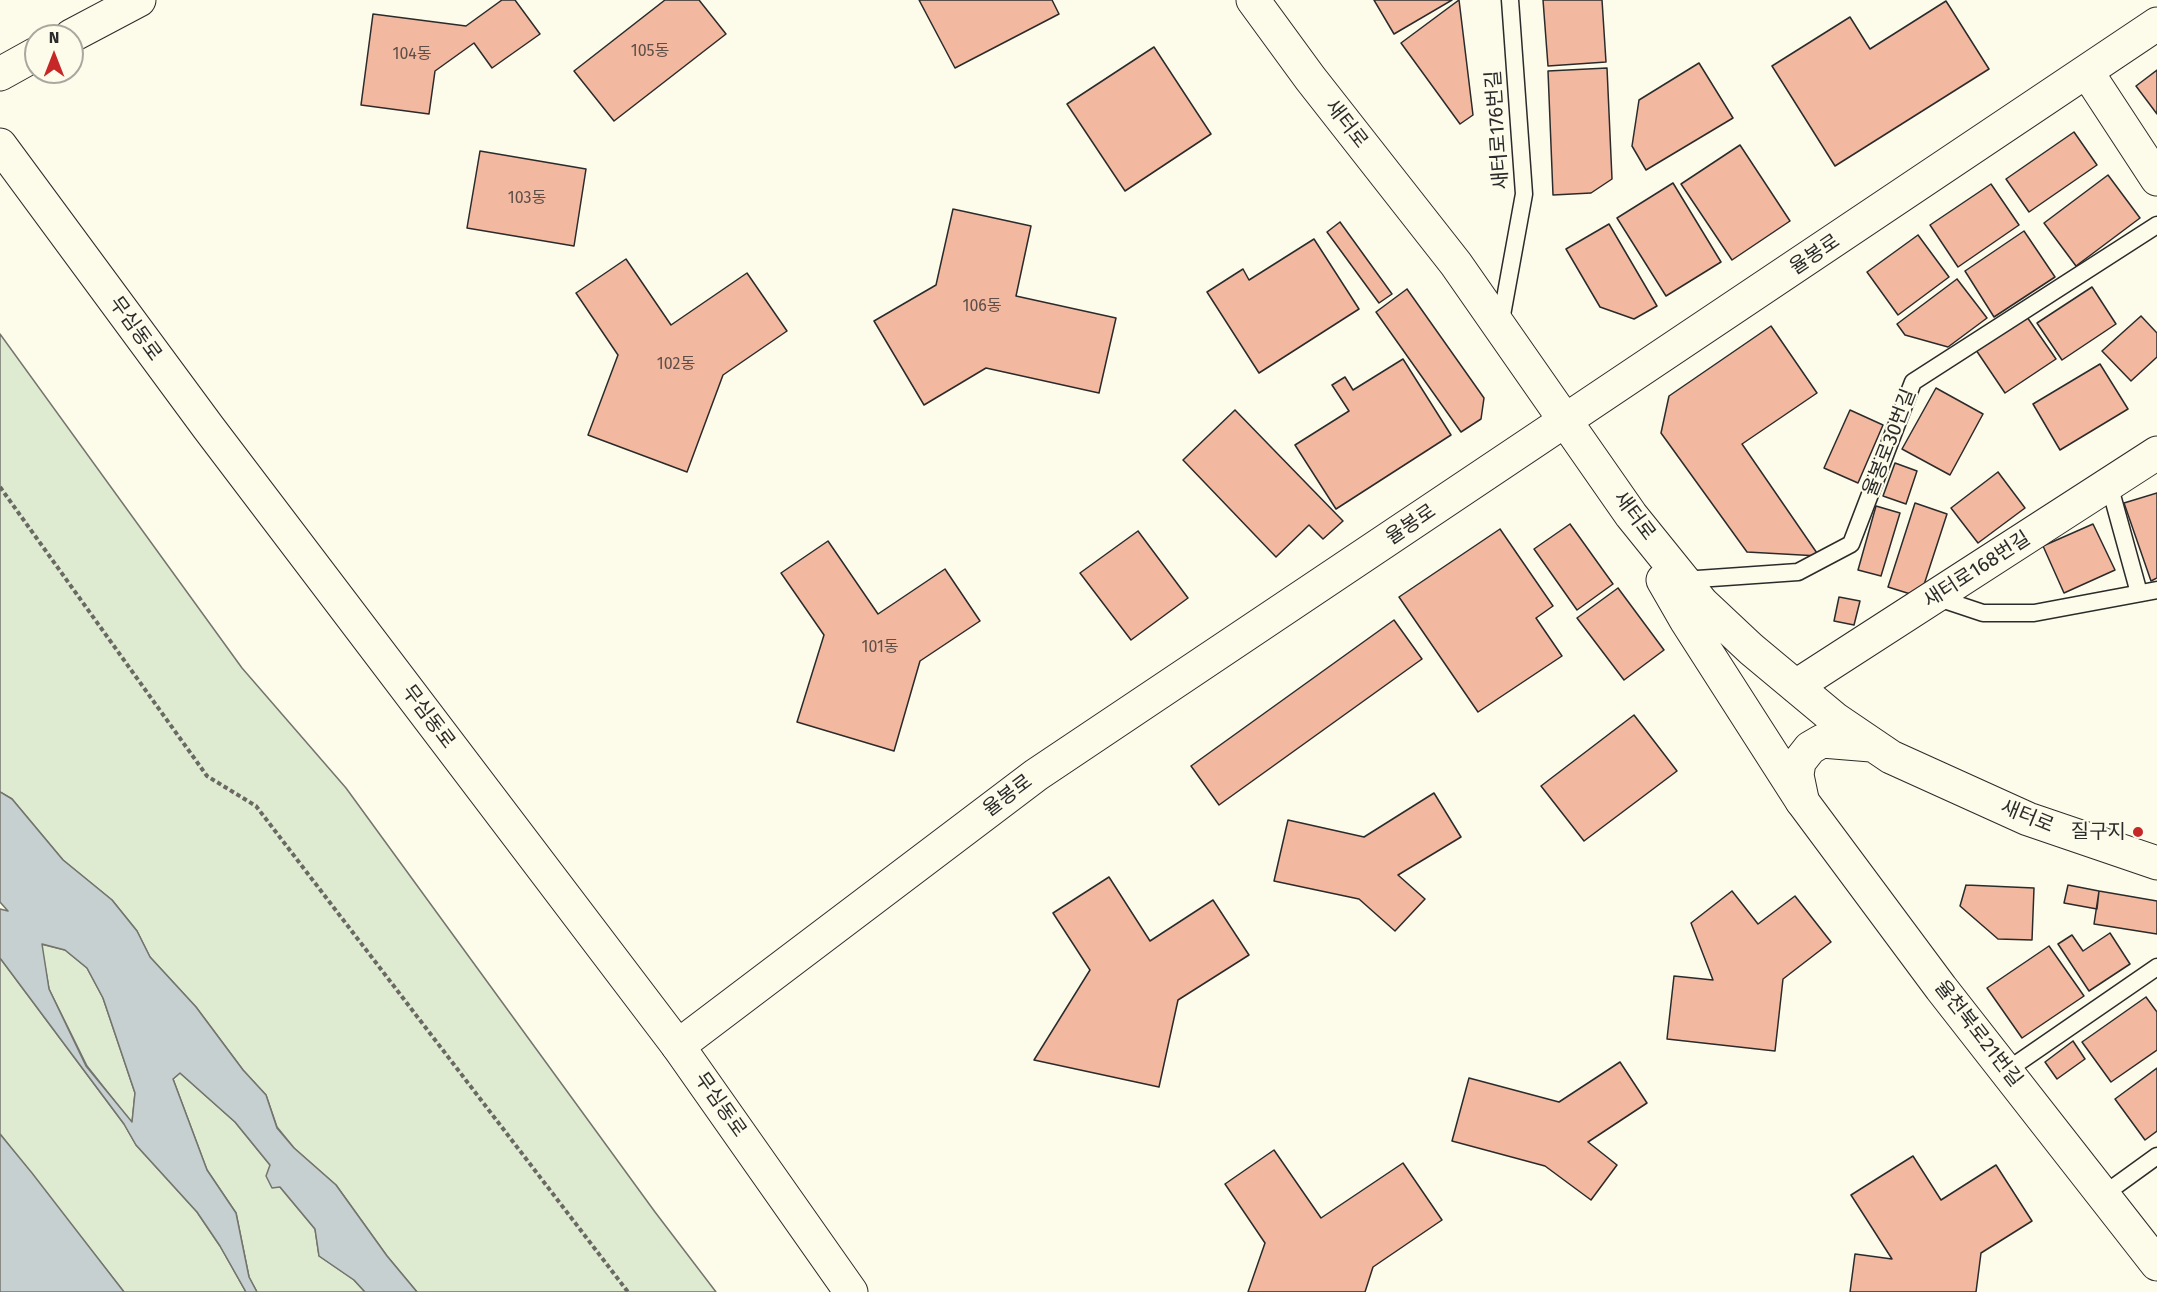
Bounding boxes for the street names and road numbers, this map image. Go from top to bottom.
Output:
street label: 새터로176번길 [1482,69,1514,191]
street label: 새터로 [1320,95,1372,153]
street label: 율봉로 [1785,230,1845,280]
street label: 무심동로 [104,292,166,366]
street label: 율봉로30번길 [1859,386,1921,500]
street label: 새터로 [1608,487,1660,545]
street label: 율봉로 [1381,500,1441,550]
street label: 새터로168번길 [1919,527,2035,613]
street label: 무심동로 [396,680,460,754]
street label: 율봉로 [979,770,1037,822]
street label: 새터로 [1997,796,2057,838]
street label: 율천북로21번길 [1929,976,2027,1092]
street label: 무심동로 [689,1068,751,1142]

